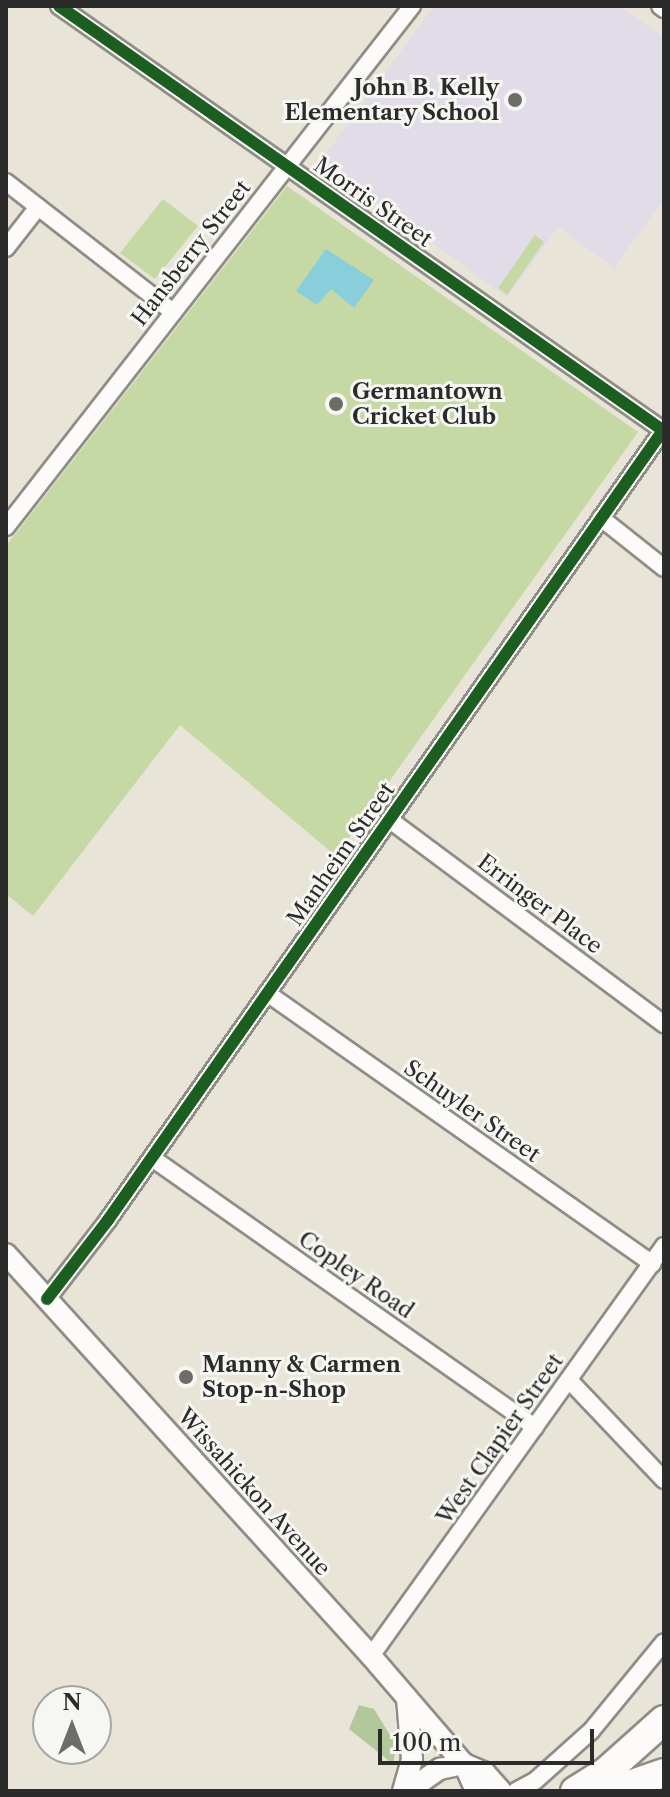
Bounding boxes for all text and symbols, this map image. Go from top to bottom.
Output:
place label: John B. Kelly Elementary School [284,74,499,126]
marker: John B. Kelly Elementary School [506,91,524,109]
street label: Morris Street [309,152,437,252]
street label: Hansberry Street [126,175,256,331]
place label: Germantown Cricket Club [352,378,502,430]
marker: Germantown Cricket Club [327,395,345,413]
street label: Manheim Street [282,777,400,931]
street label: Erringer Place [472,848,608,960]
street label: Schuyler Street [399,1054,545,1168]
street label: Copley Road [293,1225,419,1325]
street label: West Clapier Street [431,1348,569,1530]
place label: Manny & Carmen Stop-n-Shop [202,1351,401,1402]
marker: Manny & Carmen Stop-n-Shop [177,1368,195,1386]
street label: Wissahickon Avenue [172,1403,336,1581]
north arrow [32,1685,112,1765]
text: N [62,1689,82,1716]
scale bar [382,1713,598,1763]
text: 100 m [392,1728,461,1757]

